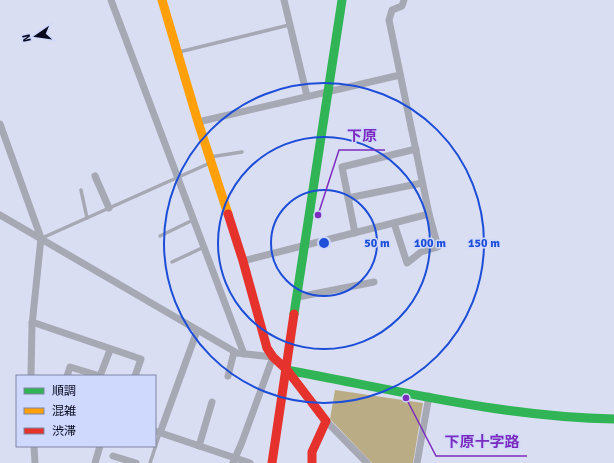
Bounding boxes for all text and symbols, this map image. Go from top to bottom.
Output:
north arrow [16,16,56,56]
text: N [20,33,34,43]
callout: 下原 [339,123,385,150]
text: 下原 [347,127,377,145]
centre of rings [317,236,331,250]
text: 50 m [364,236,390,251]
text: 100 m [414,236,446,251]
text: 150 m [468,236,500,251]
legend [16,375,156,447]
text: 順調 [52,384,76,399]
text: 混雑 [52,404,76,419]
text: 渋滞 [52,424,76,439]
callout: 下原十字路 [436,429,527,456]
text: 下原十字路 [444,433,520,451]

